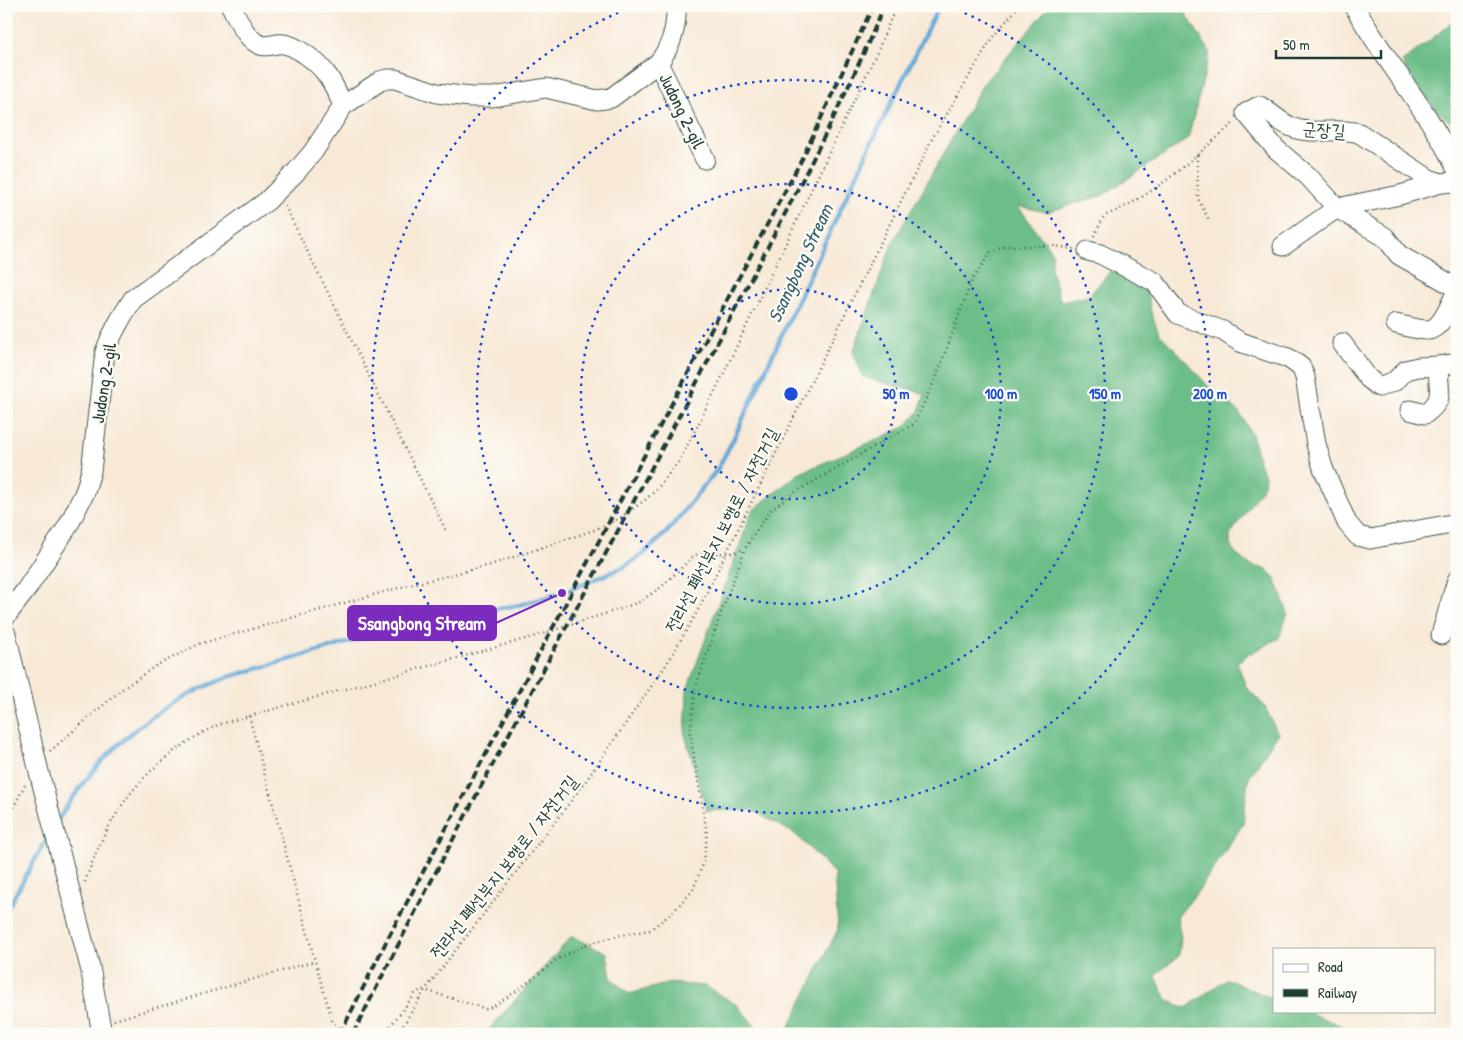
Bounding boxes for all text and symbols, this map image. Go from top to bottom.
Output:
scale bar [1276,28,1380,60]
text: 50 m [1283,34,1310,55]
street label: Judong 2-gil [653,69,712,153]
street label: 군장길 [1301,116,1347,144]
water label: Ssangbong Stream [761,199,839,326]
street label: Judong 2-gil [85,341,122,425]
text: 50 m [883,383,909,404]
text: 100 m [985,383,1017,404]
text: 150 m [1089,383,1121,404]
text: 200 m [1193,383,1227,404]
centre of rings [782,385,800,403]
street label: 전라선 폐선부지 보행로 / 자전거길 [659,423,784,637]
callout: Ssangbong Stream [348,606,496,640]
text: Ssangbong Stream [358,610,486,637]
street label: 전라선 폐선부지 보행로 / 자전거길 [424,769,584,964]
legend [1273,948,1436,1012]
text: Road [1318,956,1343,977]
text: Railway [1318,982,1357,1003]

